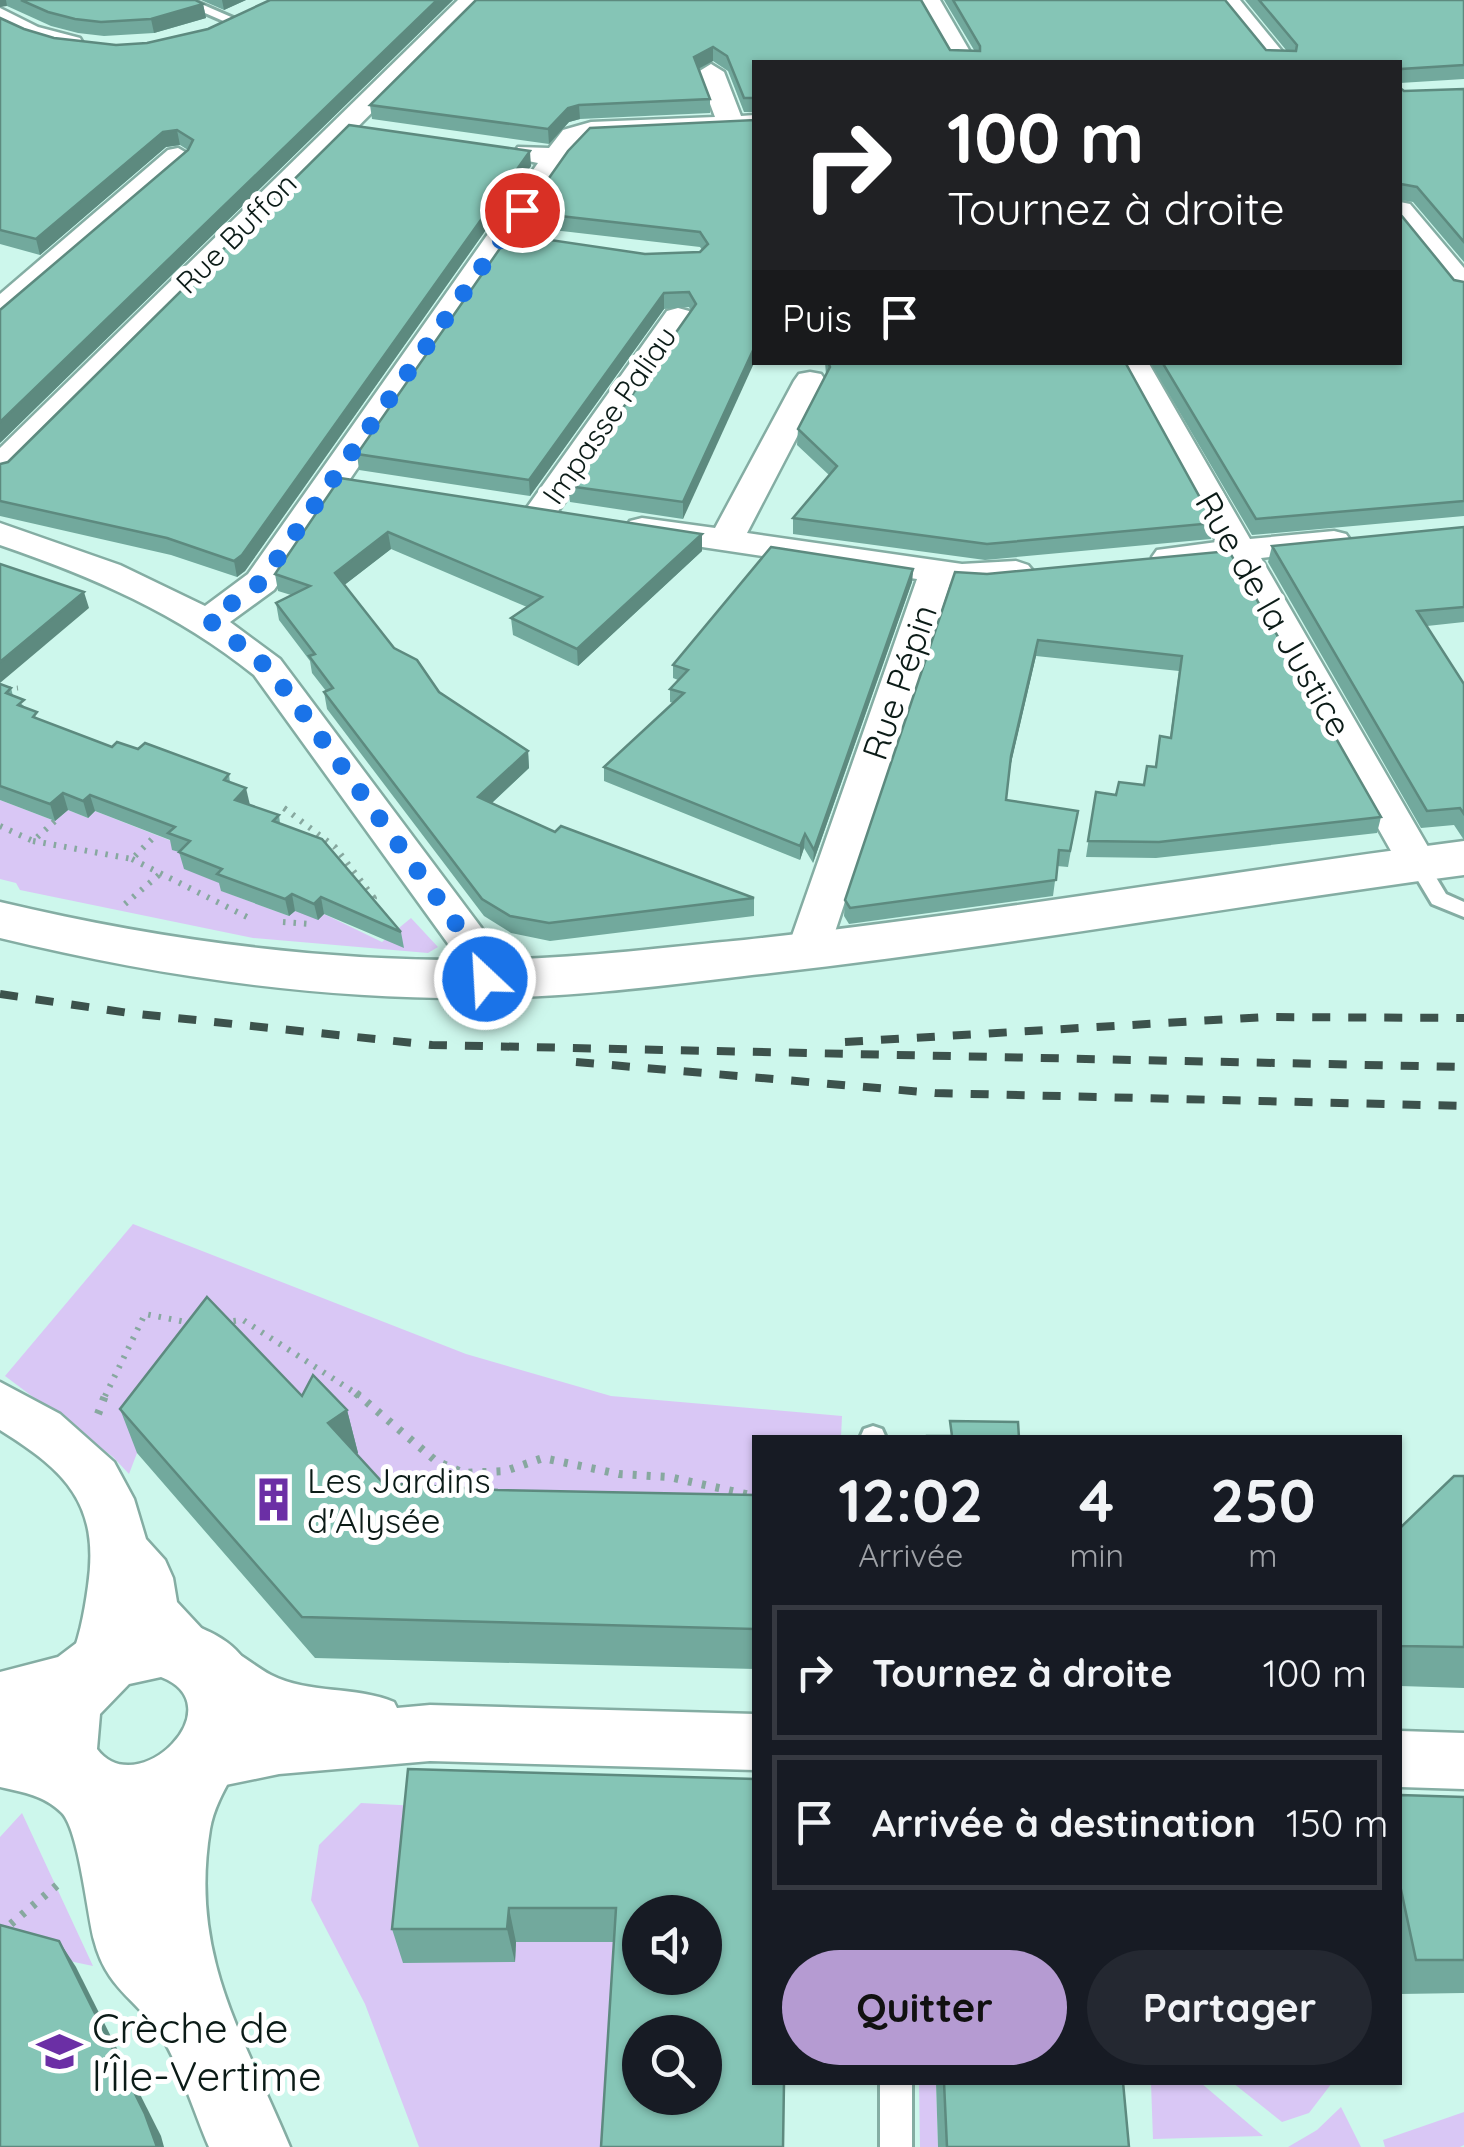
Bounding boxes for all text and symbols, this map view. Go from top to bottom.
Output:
text: 100 m [947,93,1144,181]
icon: right [782,100,912,230]
street label: Rue Buffon [168,165,304,301]
pin [480,168,565,253]
text: Tournez à droite [947,180,1285,236]
icon: arrive [495,183,550,238]
icon: arrive [872,290,927,345]
text: Puis [782,294,852,342]
street label: Impasse Paliau [534,319,684,511]
street label: Rue de la Justice [1186,484,1362,744]
street label: Rue Pépin [852,598,946,766]
position arrow [433,927,537,1031]
place label: Les Jardins d'Alysée [307,1458,491,1542]
text: 12:02 [838,1462,983,1537]
text: 4 [1079,1462,1114,1537]
text: 250 [1210,1462,1316,1537]
building icon: Les Jardins d'Alysée [250,1476,298,1524]
text: Arrivée [858,1535,963,1575]
text: min [1069,1535,1124,1575]
text: m [1248,1535,1278,1575]
icon: right [787,1645,842,1700]
text: Tournez à droite [872,1649,1172,1697]
text: 100 m [1263,1649,1367,1697]
icon: arrive [787,1795,842,1850]
text: Arrivée à destination [872,1799,1256,1847]
text: 150 m [1286,1799,1388,1847]
map controls [622,1895,722,2115]
button: sound [622,1895,722,1995]
button: Quitter [782,1950,1067,2065]
button: Partager [1087,1950,1372,2065]
place label: Crèche de l'Île-Vertime [92,2001,322,2102]
button: search [622,2015,722,2115]
school or university icon: Crèche de l'Île-Vertime [35,2027,83,2075]

